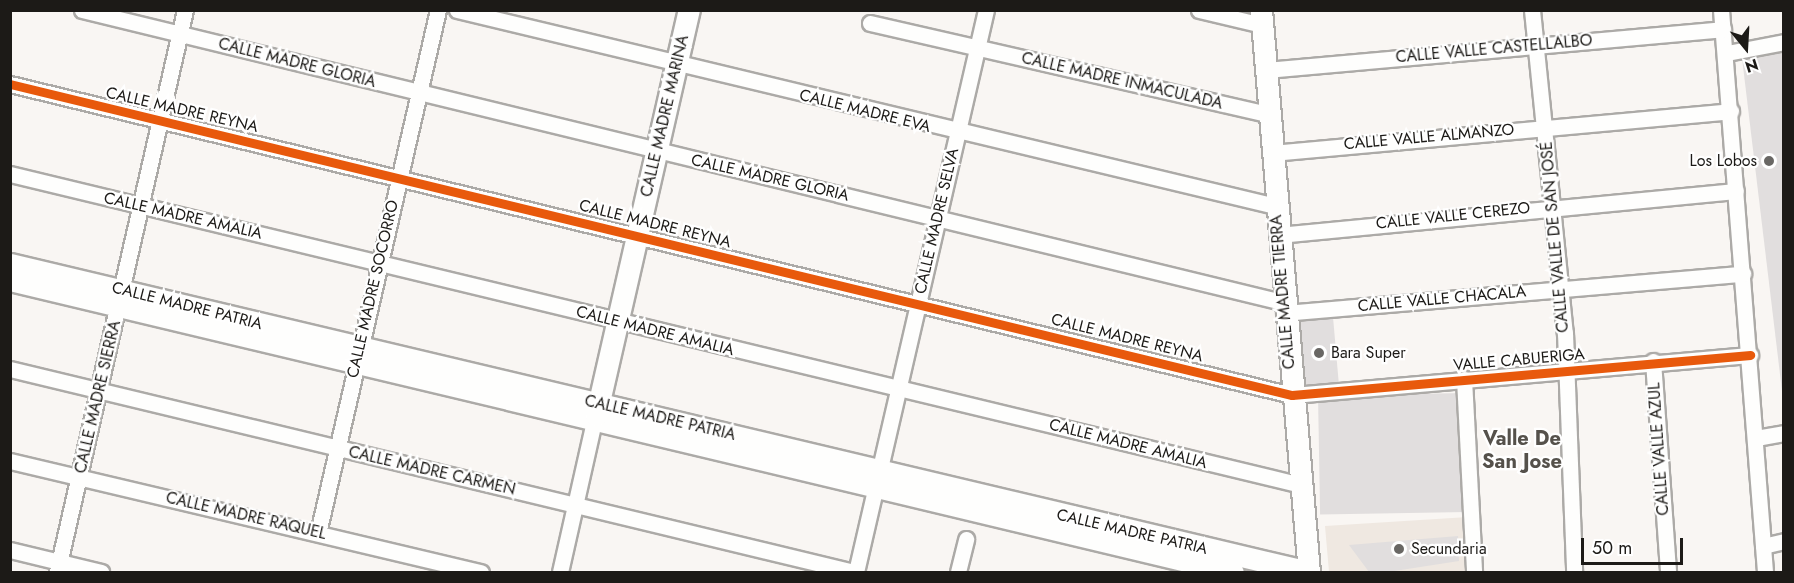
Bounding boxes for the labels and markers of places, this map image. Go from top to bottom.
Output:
place label: Los Lobos [1690,151,1757,171]
marker: Los Lobos [1762,154,1776,168]
place label: Bara Super [1331,343,1406,363]
marker: Bara Super [1312,346,1326,360]
place label: Secundaria [1411,539,1487,559]
marker: Secundaria [1392,542,1406,556]

